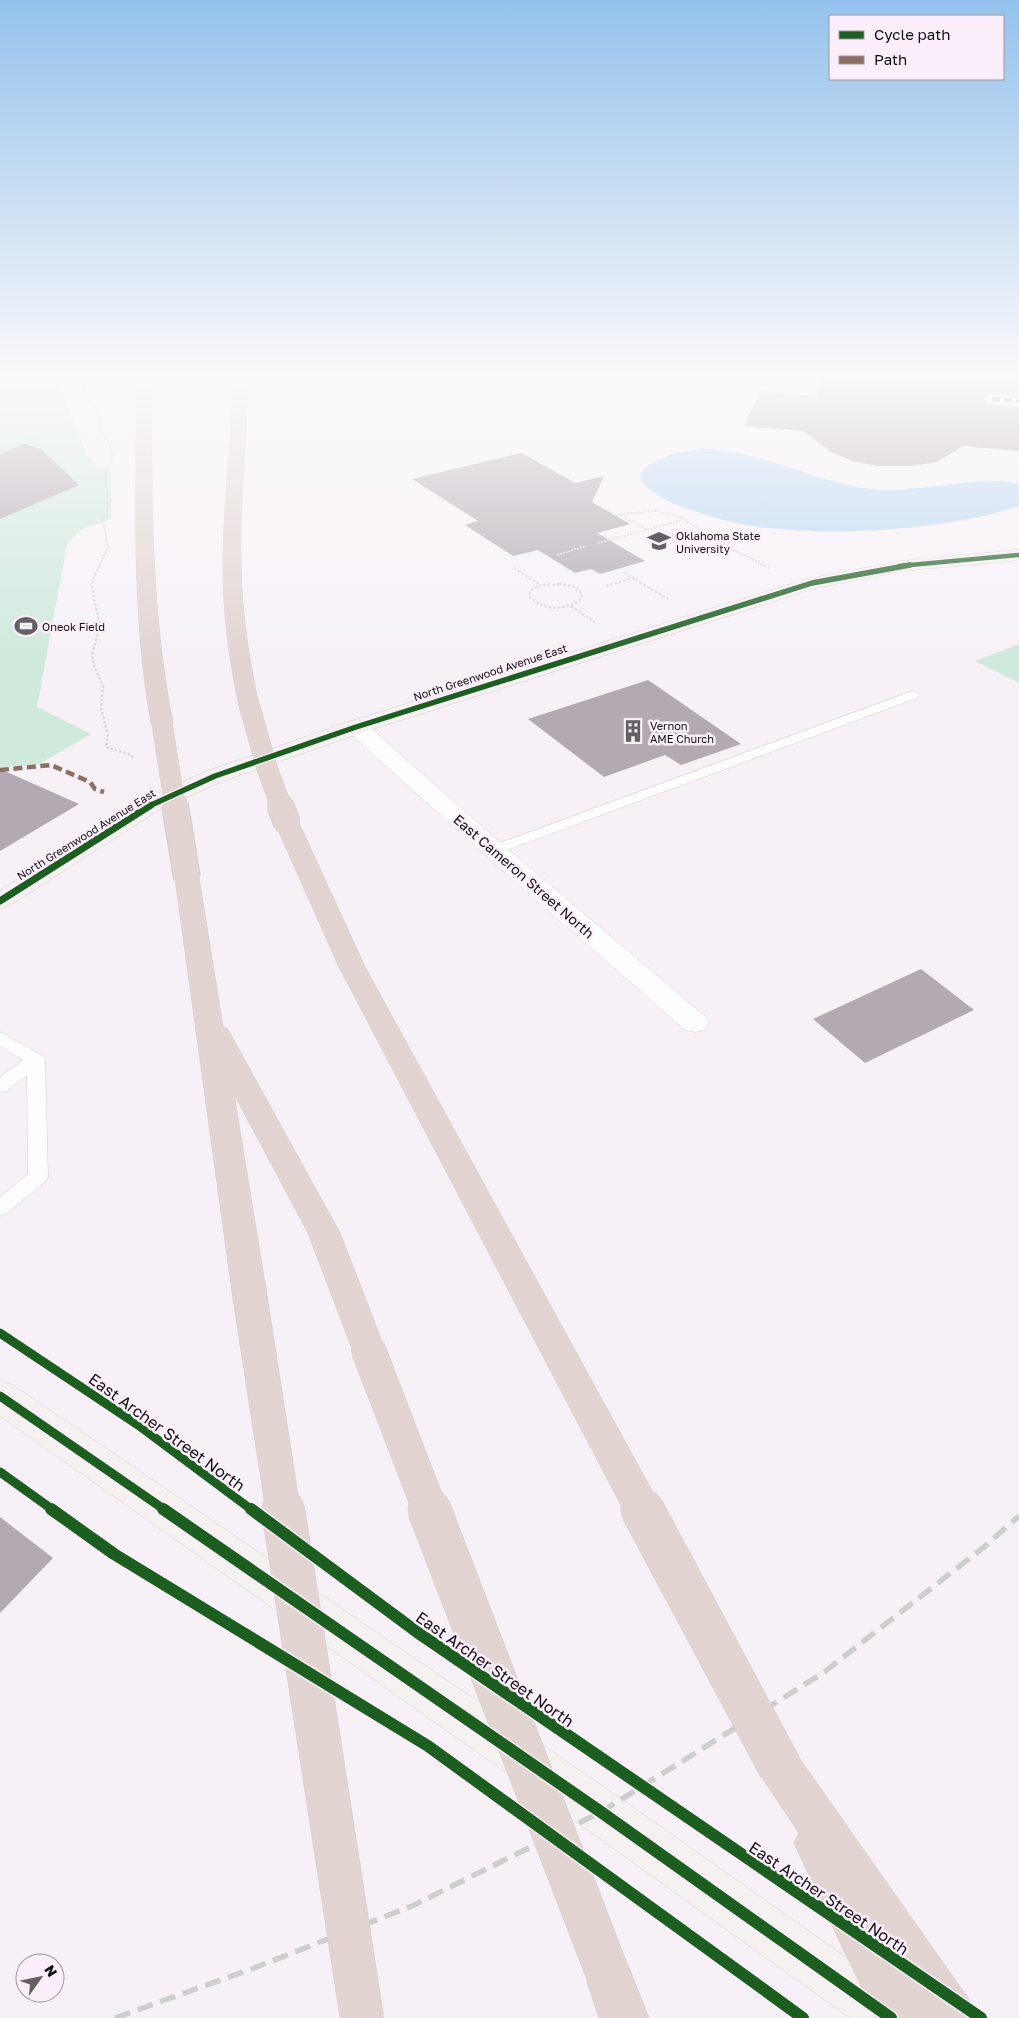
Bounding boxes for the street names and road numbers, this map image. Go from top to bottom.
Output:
street label: North Greenwood Avenue East [411,641,569,703]
street label: North Greenwood Avenue East [14,786,158,882]
street label: East Cameron Street North [450,810,598,942]
street label: East Archer Street North [85,1369,249,1495]
street label: East Archer Street North [412,1607,578,1731]
street label: East Archer Street North [745,1837,913,1959]

